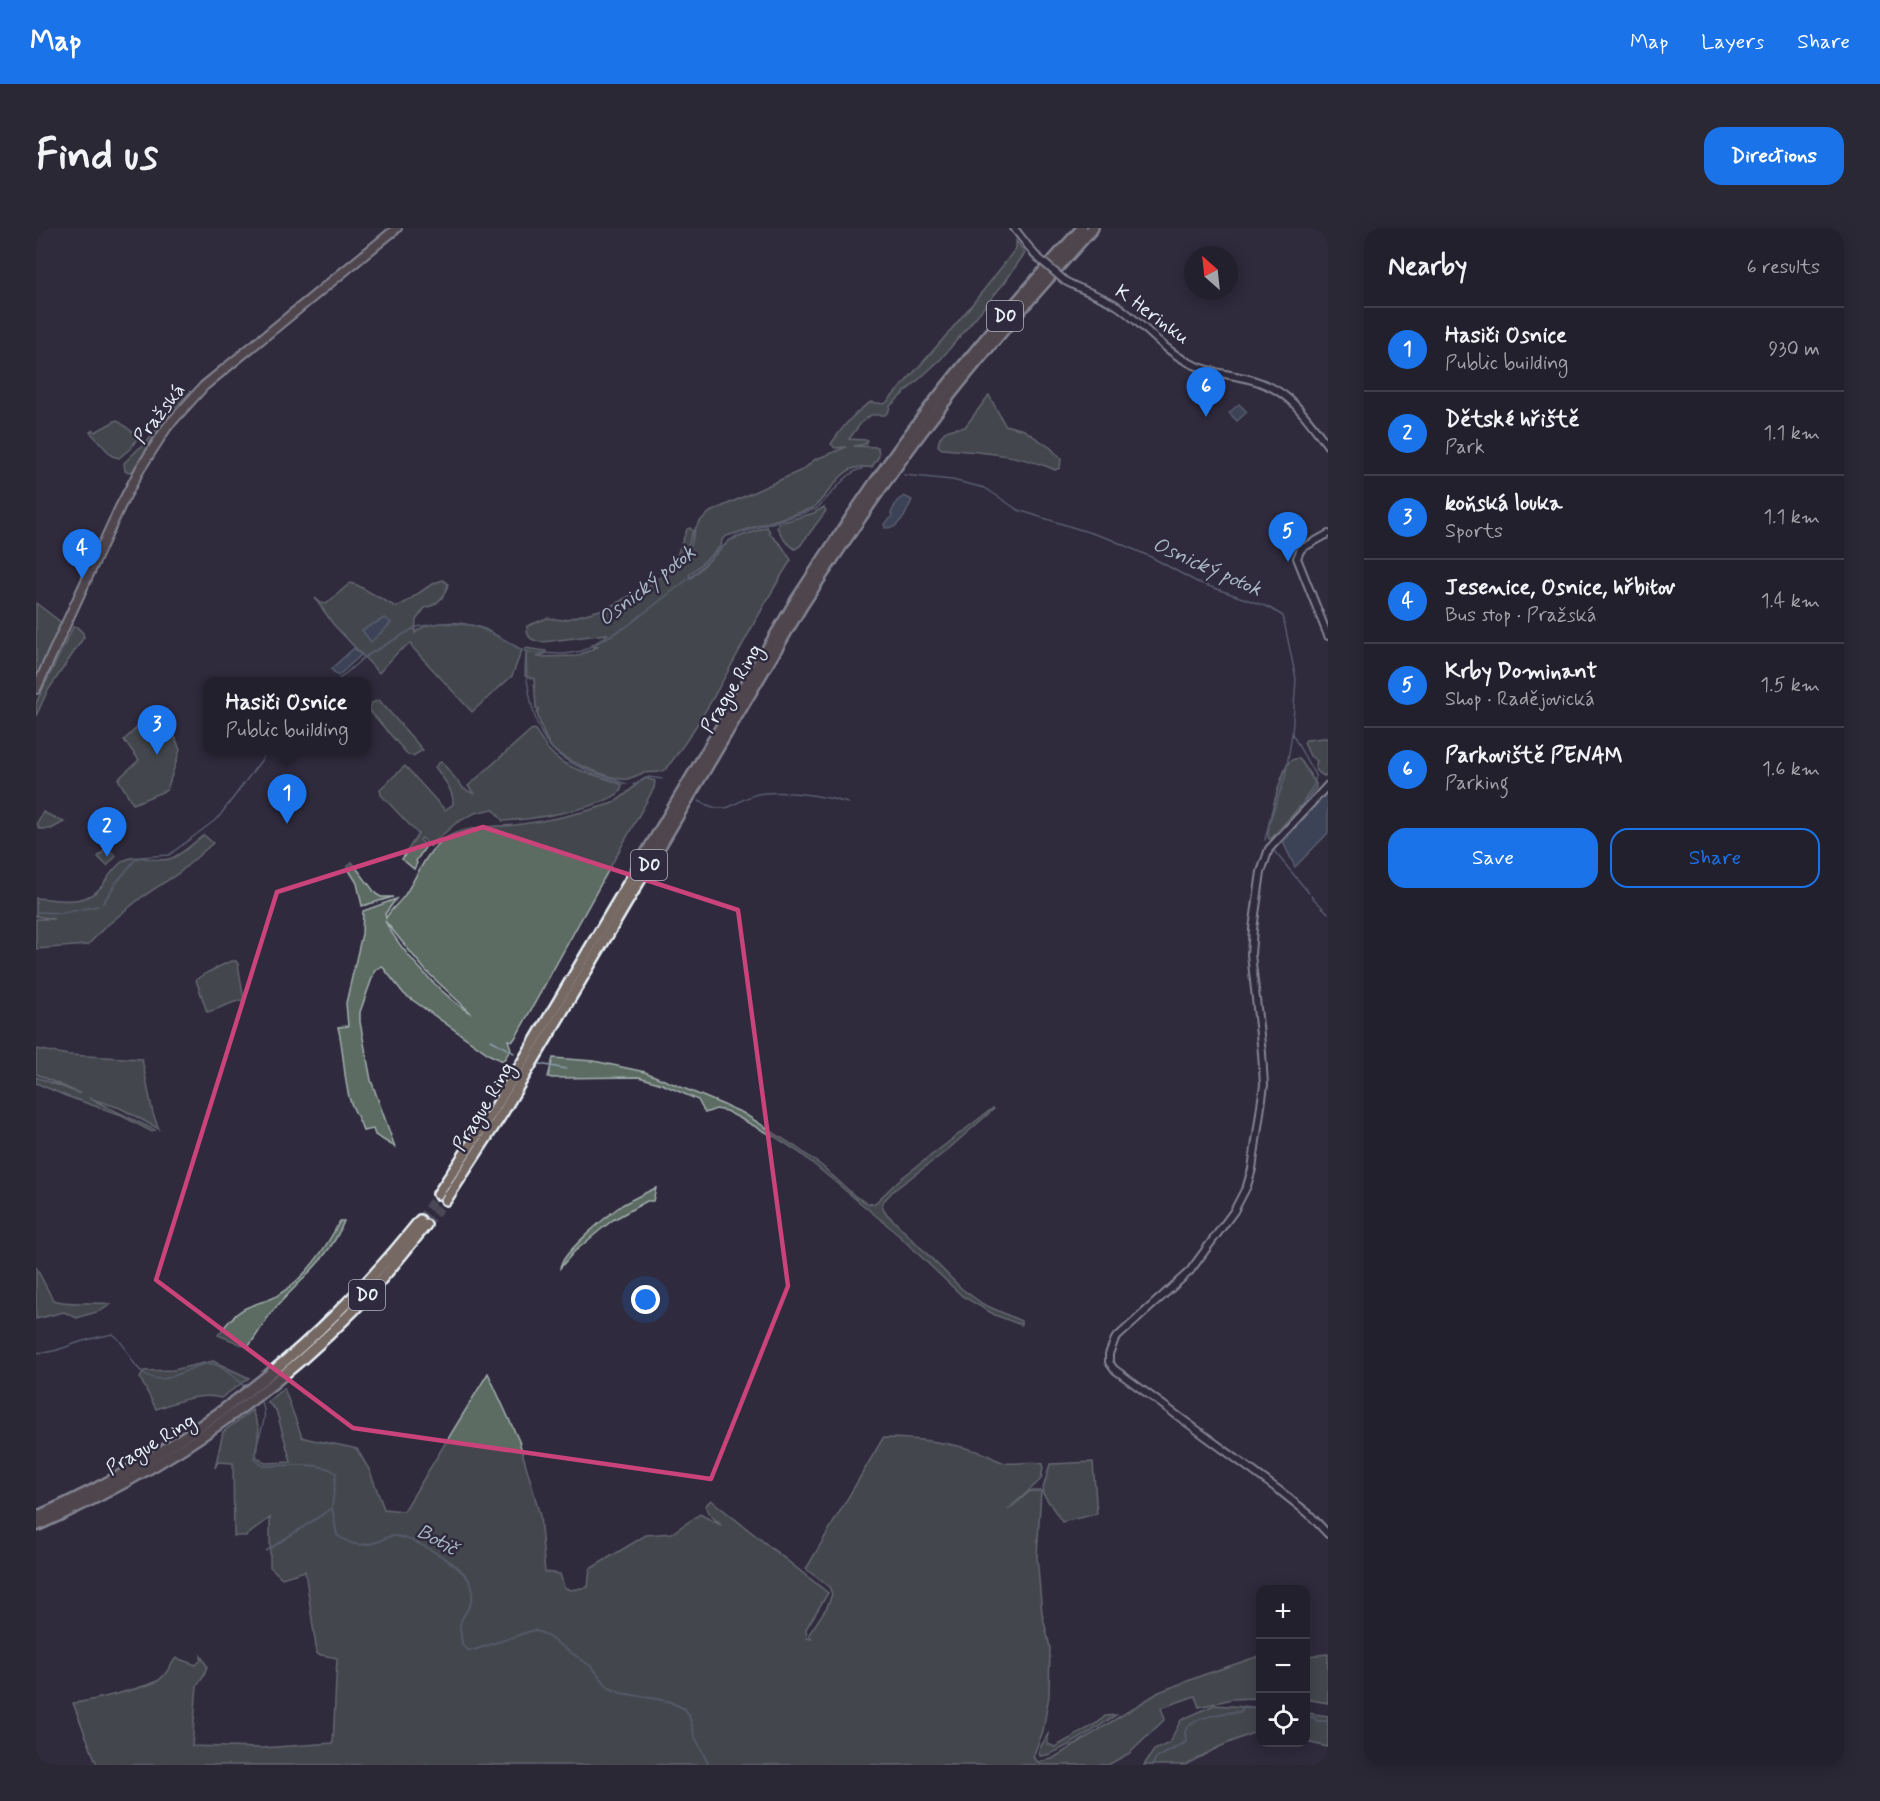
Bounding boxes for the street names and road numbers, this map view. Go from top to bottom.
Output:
street label: K Herinku [1109,279,1195,351]
road number: D0 [987,301,1023,331]
street label: Pražská [128,378,192,450]
street label: Prague Ring [695,639,770,739]
road number: D0 [631,850,667,880]
street label: Prague Ring [447,1057,522,1157]
road number: D0 [349,1280,385,1310]
street label: Prague Ring [101,1408,201,1483]

